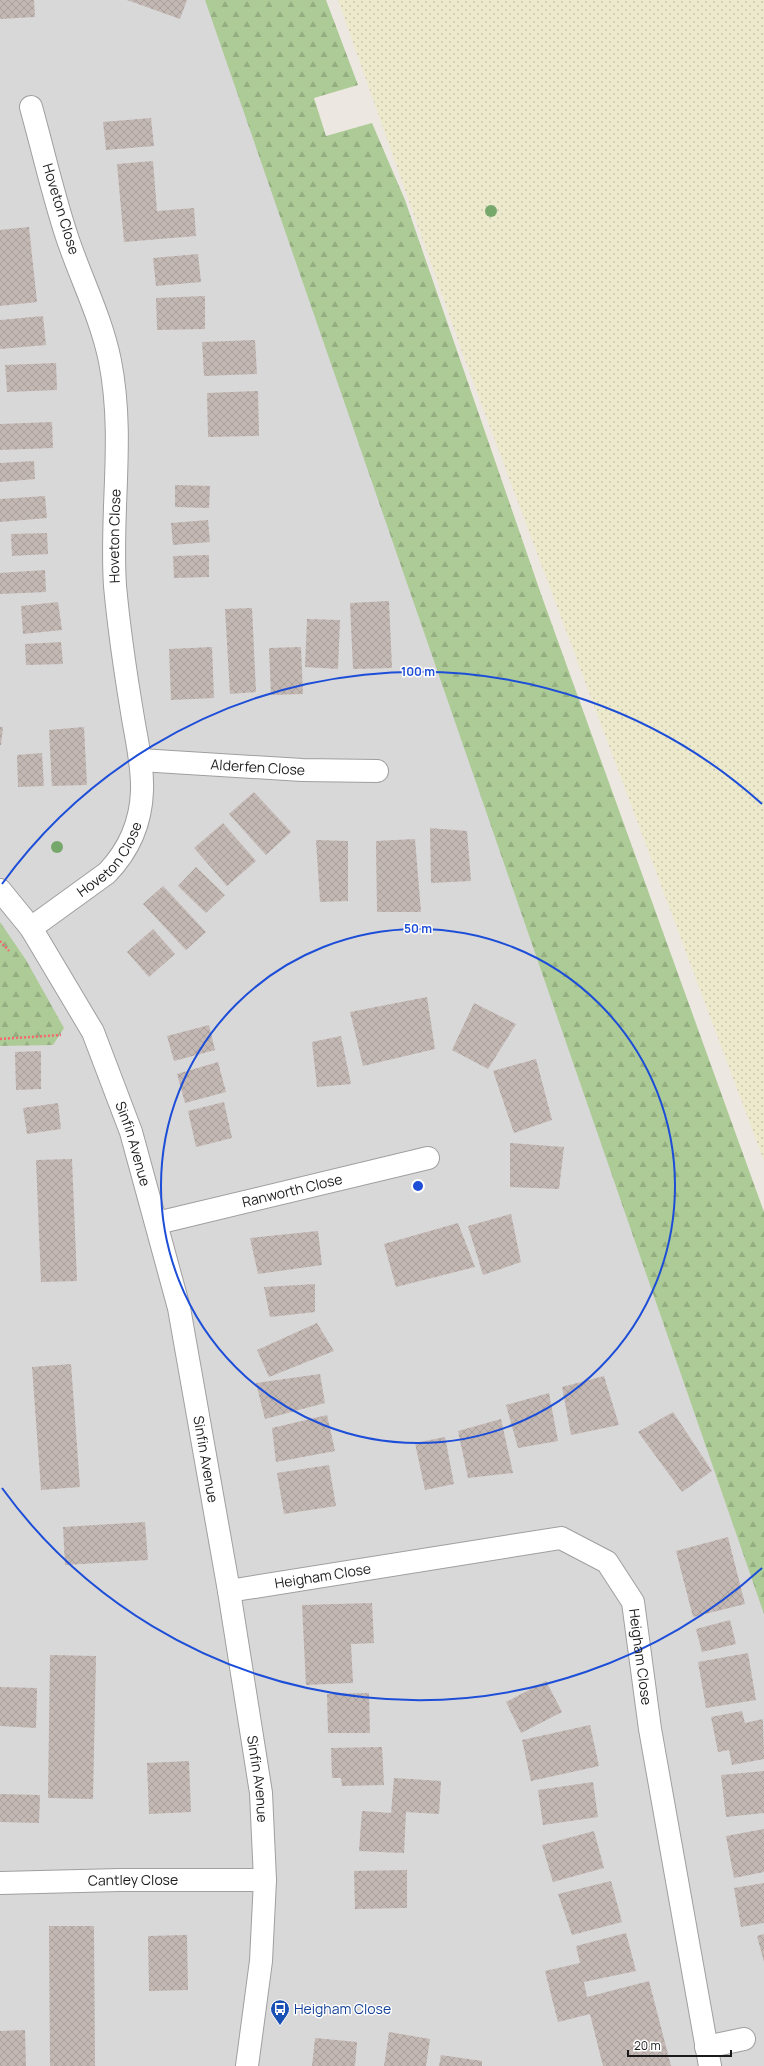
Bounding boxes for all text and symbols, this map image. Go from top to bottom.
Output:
street label: Hoveton Close [39,161,84,257]
street label: Hoveton Close [104,488,125,584]
text: 100 m [401,663,435,680]
street label: Alderfen Close [210,754,306,779]
street label: Hoveton Close [73,819,146,901]
text: 50 m [404,920,432,937]
street label: Sinfin Avenue [111,1099,155,1188]
street label: Ranworth Close [240,1169,344,1211]
centre of rings [411,1179,425,1193]
street label: Sinfin Avenue [189,1414,223,1504]
street label: Heigham Close [273,1558,372,1593]
street label: Heigham Close [625,1607,657,1706]
street label: Sinfin Avenue [243,1734,272,1823]
street label: Cantley Close [88,1870,178,1890]
bus stop icon: Heigham Close [269,1998,291,2026]
place label: Heigham Close [294,1999,391,2018]
scale bar [628,2032,731,2058]
text: 20 m [634,2037,661,2054]

